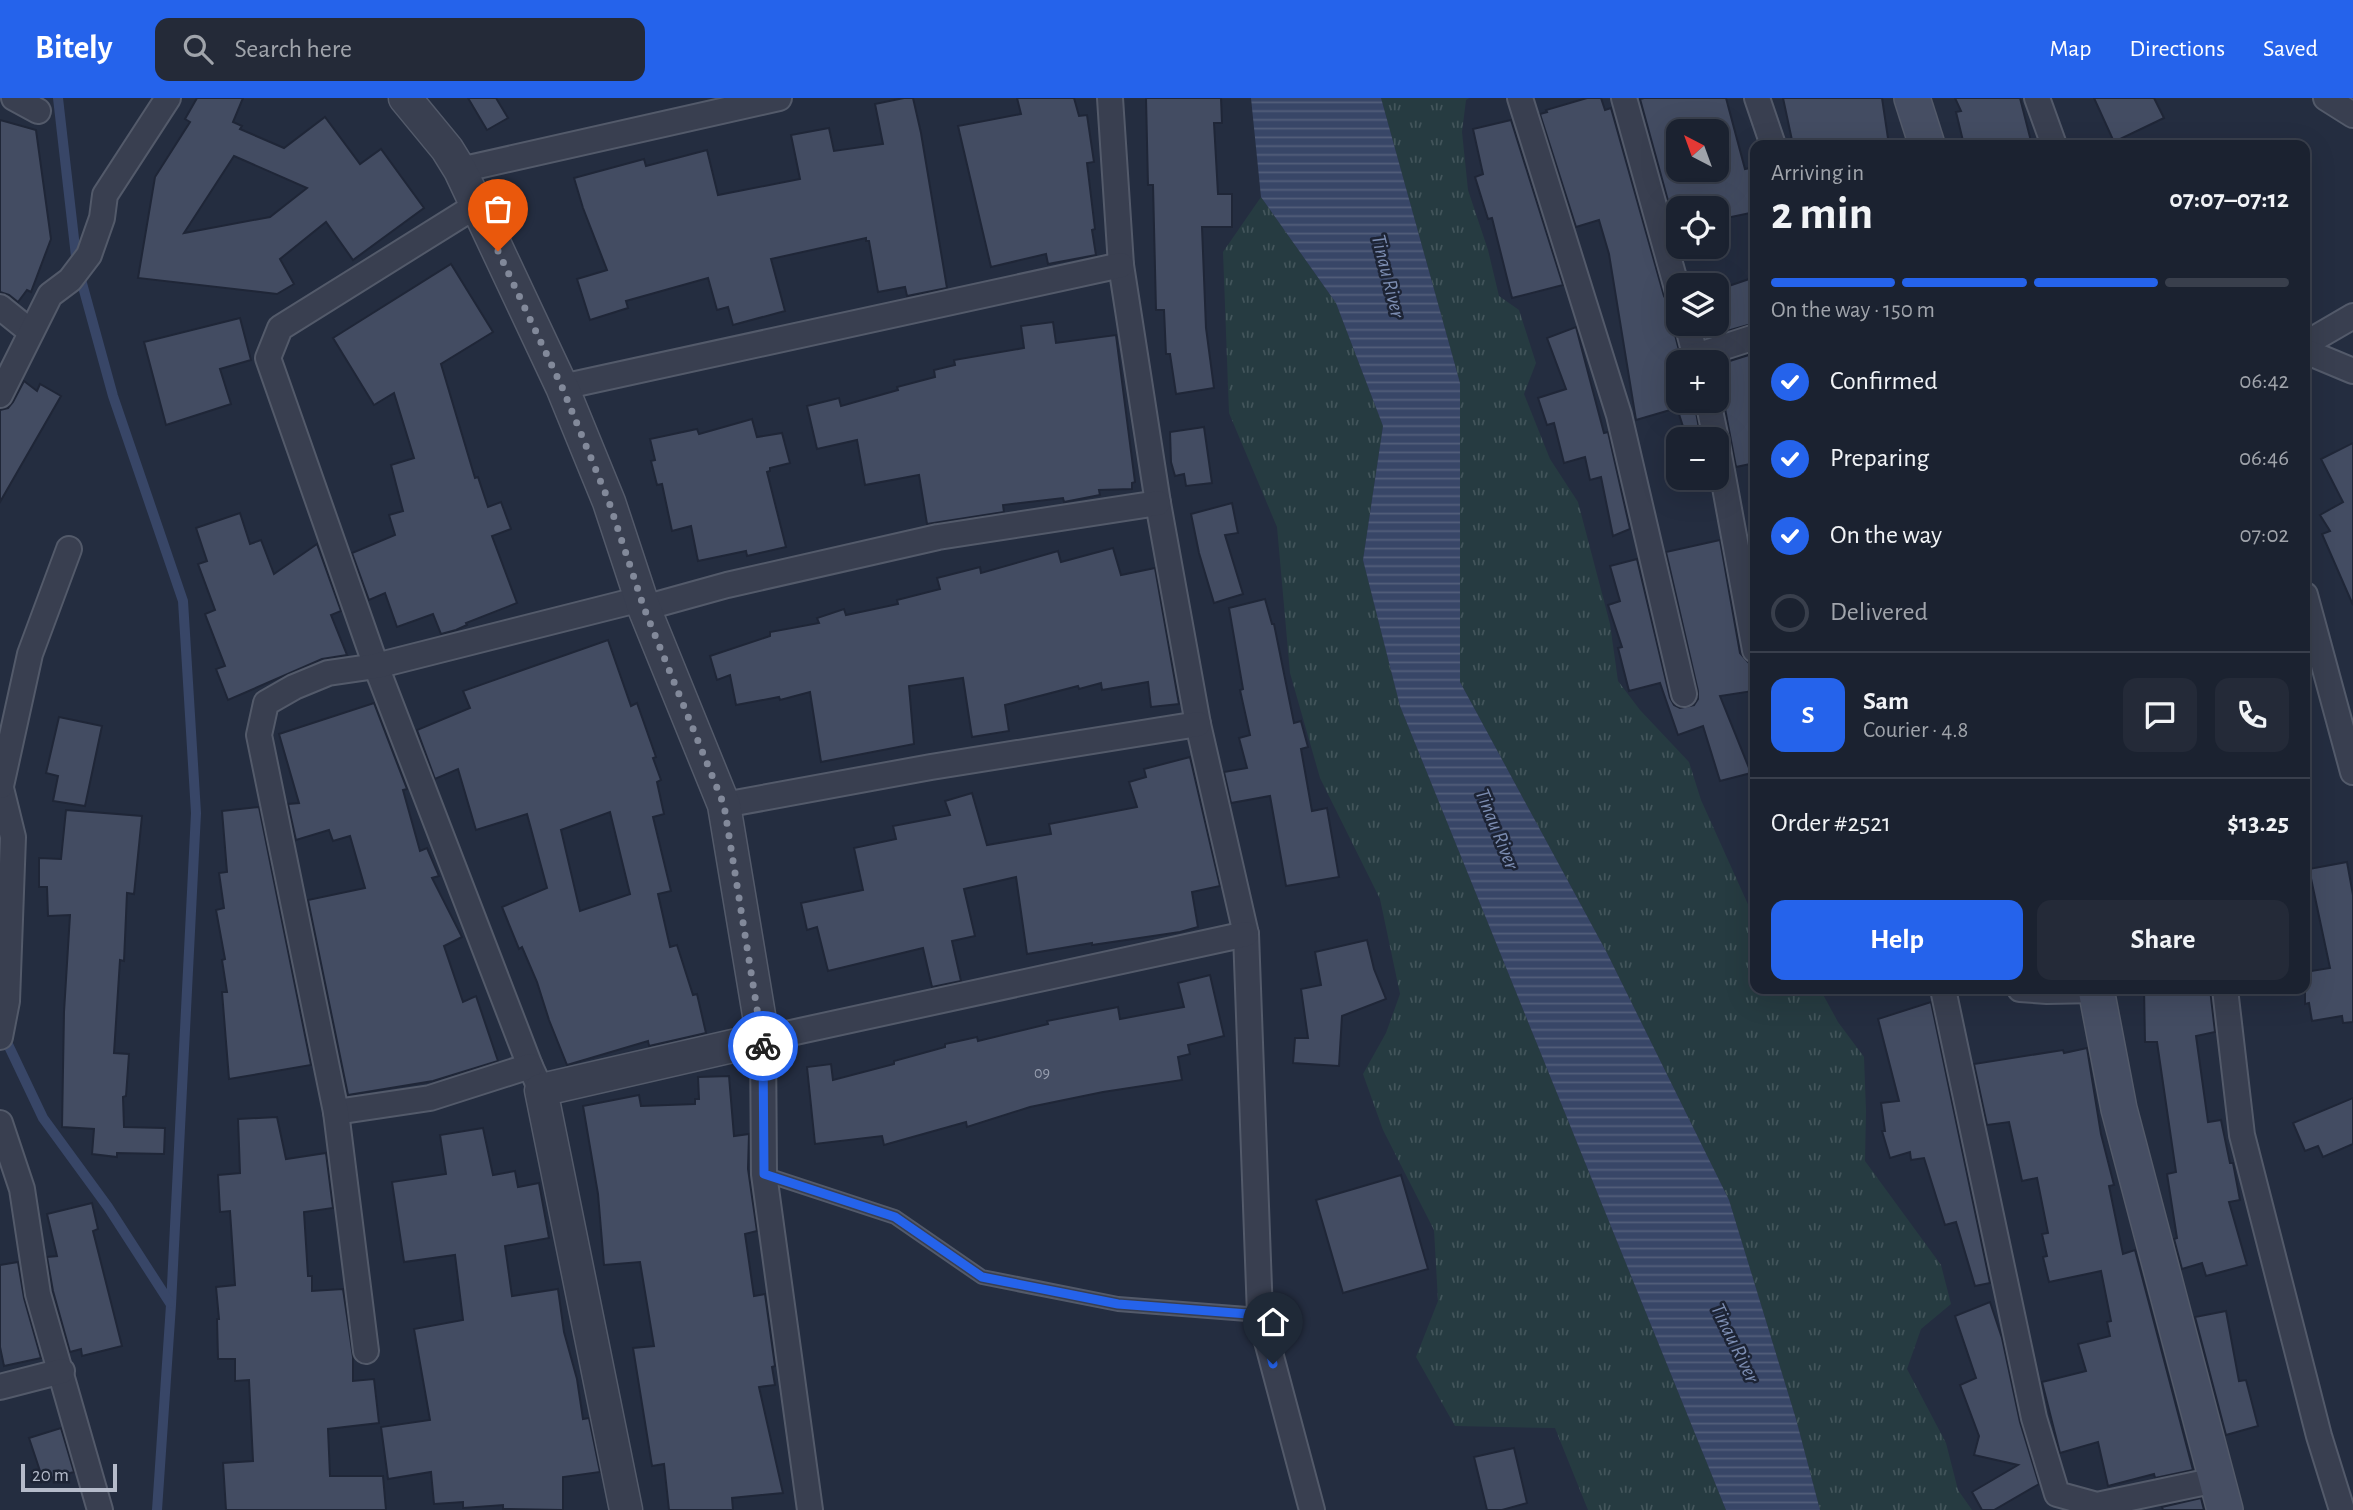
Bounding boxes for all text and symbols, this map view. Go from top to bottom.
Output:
search box [155,18,645,81]
icon: search [179,30,217,68]
text: Bitely [35,32,113,65]
text: Search here [235,36,352,62]
text: Map [2049,37,2091,61]
text: Directions [2129,37,2225,61]
text: Saved [2263,37,2318,61]
north arrow [1666,119,1729,182]
map controls [1666,119,1729,490]
text: Arriving in [1771,162,1864,185]
pin [468,179,528,251]
text: 07:07–07:12 [2169,186,2289,212]
icon: bag [479,190,517,228]
text: 2 min [1771,191,1873,237]
button: locate [1666,196,1729,259]
water label: Tinau River [1368,232,1409,321]
button: layers [1666,273,1729,336]
text: On the way · 150 m [1771,299,1935,322]
button: + [1666,350,1729,413]
icon: check [1771,363,1809,401]
text: Confirmed [1830,368,1938,394]
text: 06:42 [2239,370,2289,393]
button: − [1666,427,1729,490]
icon: check [1771,440,1809,478]
text: Preparing [1830,445,1929,471]
text: 06:46 [2239,447,2289,470]
icon: check [1771,517,1809,555]
text: On the way [1830,522,1942,548]
text: 07:02 [2239,524,2289,547]
text: Delivered [1830,599,1928,625]
button: chat [2123,678,2197,752]
button: phone [2215,678,2289,752]
text: Sam [1863,688,1909,714]
text: S [1802,702,1814,728]
text: Courier · 4.8 [1863,719,1968,742]
water label: Tinau River [1471,786,1523,873]
text: Order #2521 [1771,810,1891,836]
text: $13.25 [2227,810,2289,836]
button: Help [1771,900,2023,980]
button: Share [2037,900,2289,980]
courier [728,1011,798,1081]
icon: bike [744,1027,782,1065]
house number: 09 [1034,1065,1050,1081]
pin [1243,1292,1303,1364]
water label: Tinau River [1707,1300,1764,1387]
icon: home [1254,1303,1292,1341]
scale bar [21,1461,117,1493]
text: 20 m [32,1466,69,1485]

